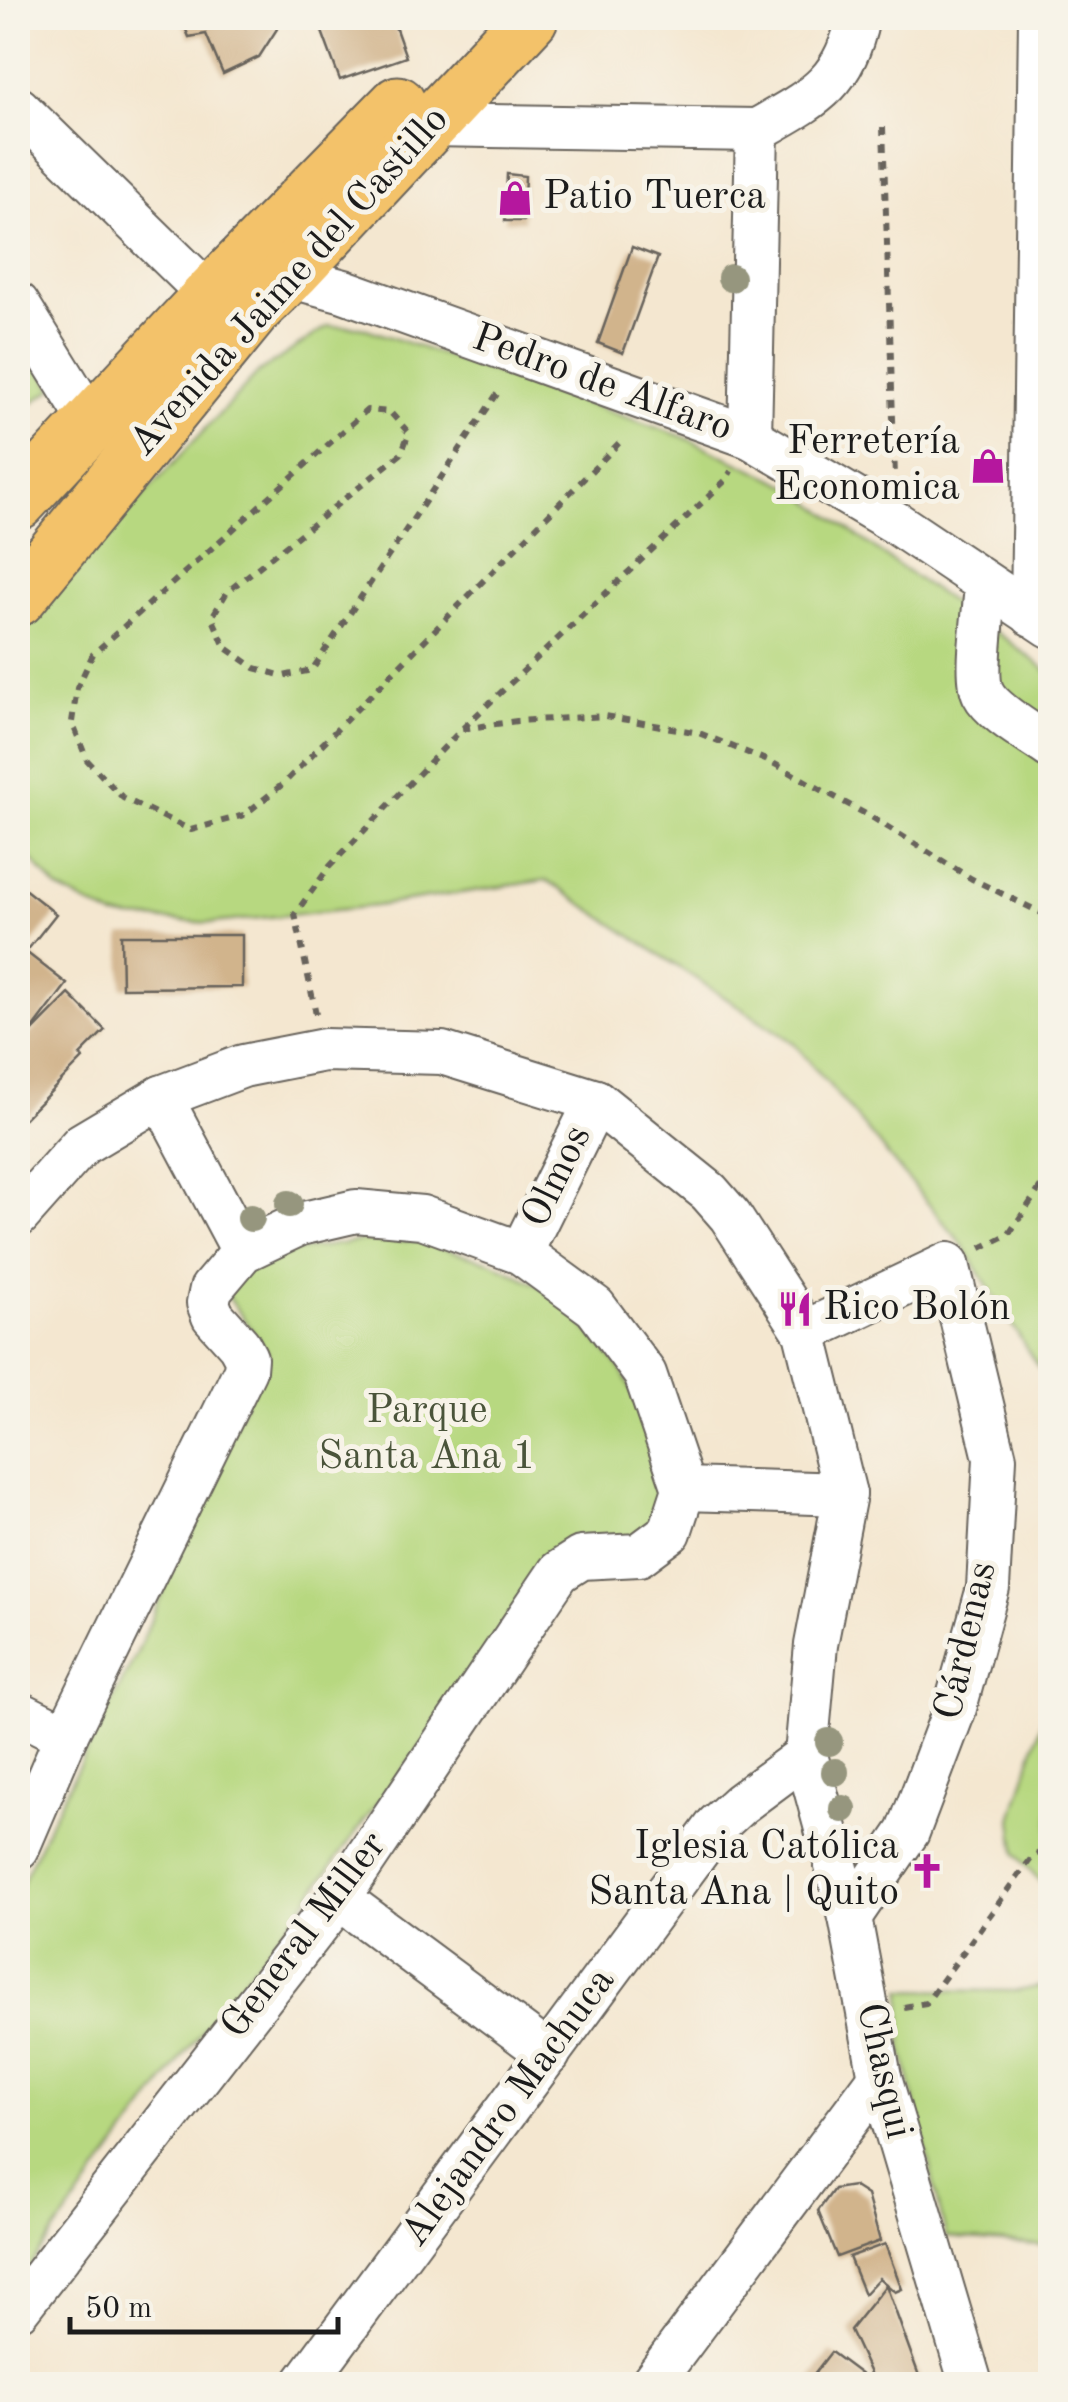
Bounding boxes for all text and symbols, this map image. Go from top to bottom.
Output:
street label: Avenida Jaime del Castillo [123,100,457,464]
place label: Patio Tuerca [543,178,766,218]
shop icon: Patio Tuerca [496,179,534,217]
street label: Pedro de Alfaro [467,319,737,449]
place label: Ferretería Economica [774,423,960,509]
shop icon: Ferretería Economica [969,447,1007,485]
street label: Olmos [516,1120,600,1234]
place label: Rico Bolón [823,1289,1011,1329]
restaurant icon: Rico Bolón [776,1290,814,1328]
park label: Parque Santa Ana 1 [318,1392,536,1478]
street label: Cárdenas [929,1558,1005,1724]
street label: General Miller [215,1826,395,2046]
place label: Iglesia Católica Santa Ana | Quito [588,1828,899,1914]
church icon: Iglesia Católica Santa Ana | Quito [908,1852,946,1890]
street label: Alejandro Machuca [395,1961,623,2255]
street label: Chasqui [848,1999,918,2143]
scale bar [70,2272,338,2334]
text: 50 m [85,2294,152,2324]

